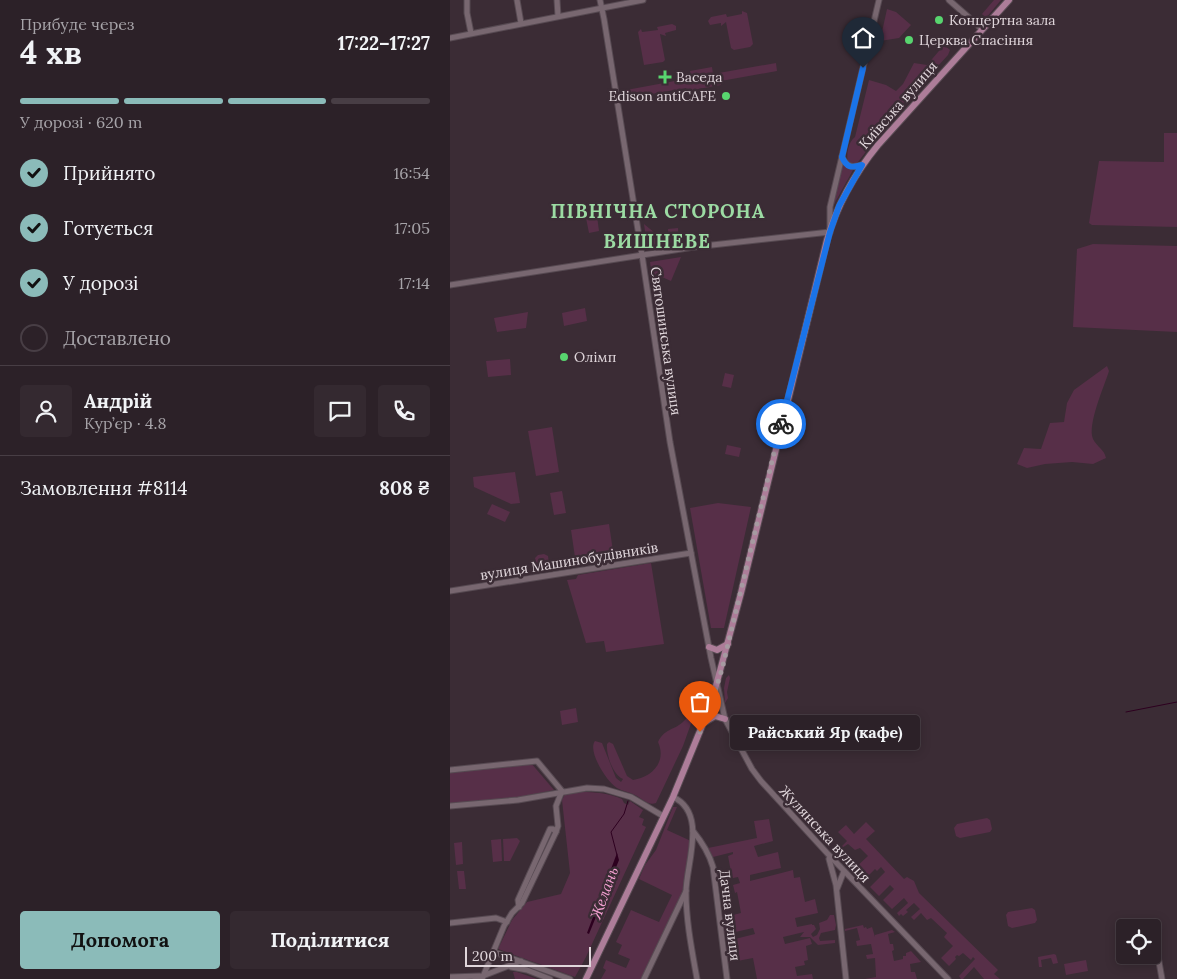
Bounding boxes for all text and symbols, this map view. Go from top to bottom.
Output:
place label: Концертна зала [949,11,1055,29]
text: Прибуде через [20,14,134,34]
marker: Концертна зала [933,14,945,26]
pin [842,17,884,68]
icon: home [849,24,877,52]
text: 17:22–17:27 [338,31,430,55]
place label: Церква Спасіння [919,31,1033,49]
text: 4 хв [20,32,82,73]
marker: Церква Спасіння [903,34,915,46]
street label: Київська вулиця [855,57,941,153]
place label: Васеда [676,68,722,86]
marker: Васеда [658,70,672,84]
place label: Edison antiCAFE [609,87,716,105]
marker: Edison antiCAFE [720,90,732,102]
text: У дорозі · 620 m [20,112,142,132]
icon: check [20,159,48,187]
text: Прийнято [63,161,155,185]
text: 16:54 [394,163,430,183]
district label: ПІВНІЧНА СТОРОНА [550,199,766,223]
icon: check [20,214,48,242]
text: Готується [63,216,153,240]
text: 17:05 [394,218,430,238]
district label: ВИШНЕВЕ [603,229,711,253]
street label: Святошинська вулиця [647,266,685,416]
icon: check [20,269,48,297]
text: У дорозі [63,271,138,295]
text: 17:14 [398,273,430,293]
text: Доставлено [63,326,171,350]
place label: Олімп [574,348,616,366]
marker: Олімп [558,351,570,363]
button: person [20,385,72,437]
button: chat [314,385,366,437]
button: phone [378,385,430,437]
text: Андрій [84,389,152,413]
courier [756,399,806,449]
icon: bike [767,410,795,438]
text: Кур’єр · 4.8 [84,413,166,433]
text: Замовлення #8114 [20,476,188,500]
text: 808 ₴ [379,476,430,500]
street label: вулиця Машинобудівників [479,538,659,584]
pin [679,681,721,732]
icon: bag [686,688,714,716]
callout: Райський Яр (кафе) [730,714,920,750]
text: Райський Яр (кафе) [748,722,902,742]
street label: Жулянська вулиця [775,782,875,886]
water label: Желань [585,864,622,923]
street label: Дачна вулиця [715,868,745,962]
button: Допомога [20,911,220,969]
button: Поділитися [230,911,430,969]
map controls [1116,919,1161,964]
button: locate [1116,919,1161,964]
scale bar [465,944,591,967]
text: 200 m [472,947,513,965]

